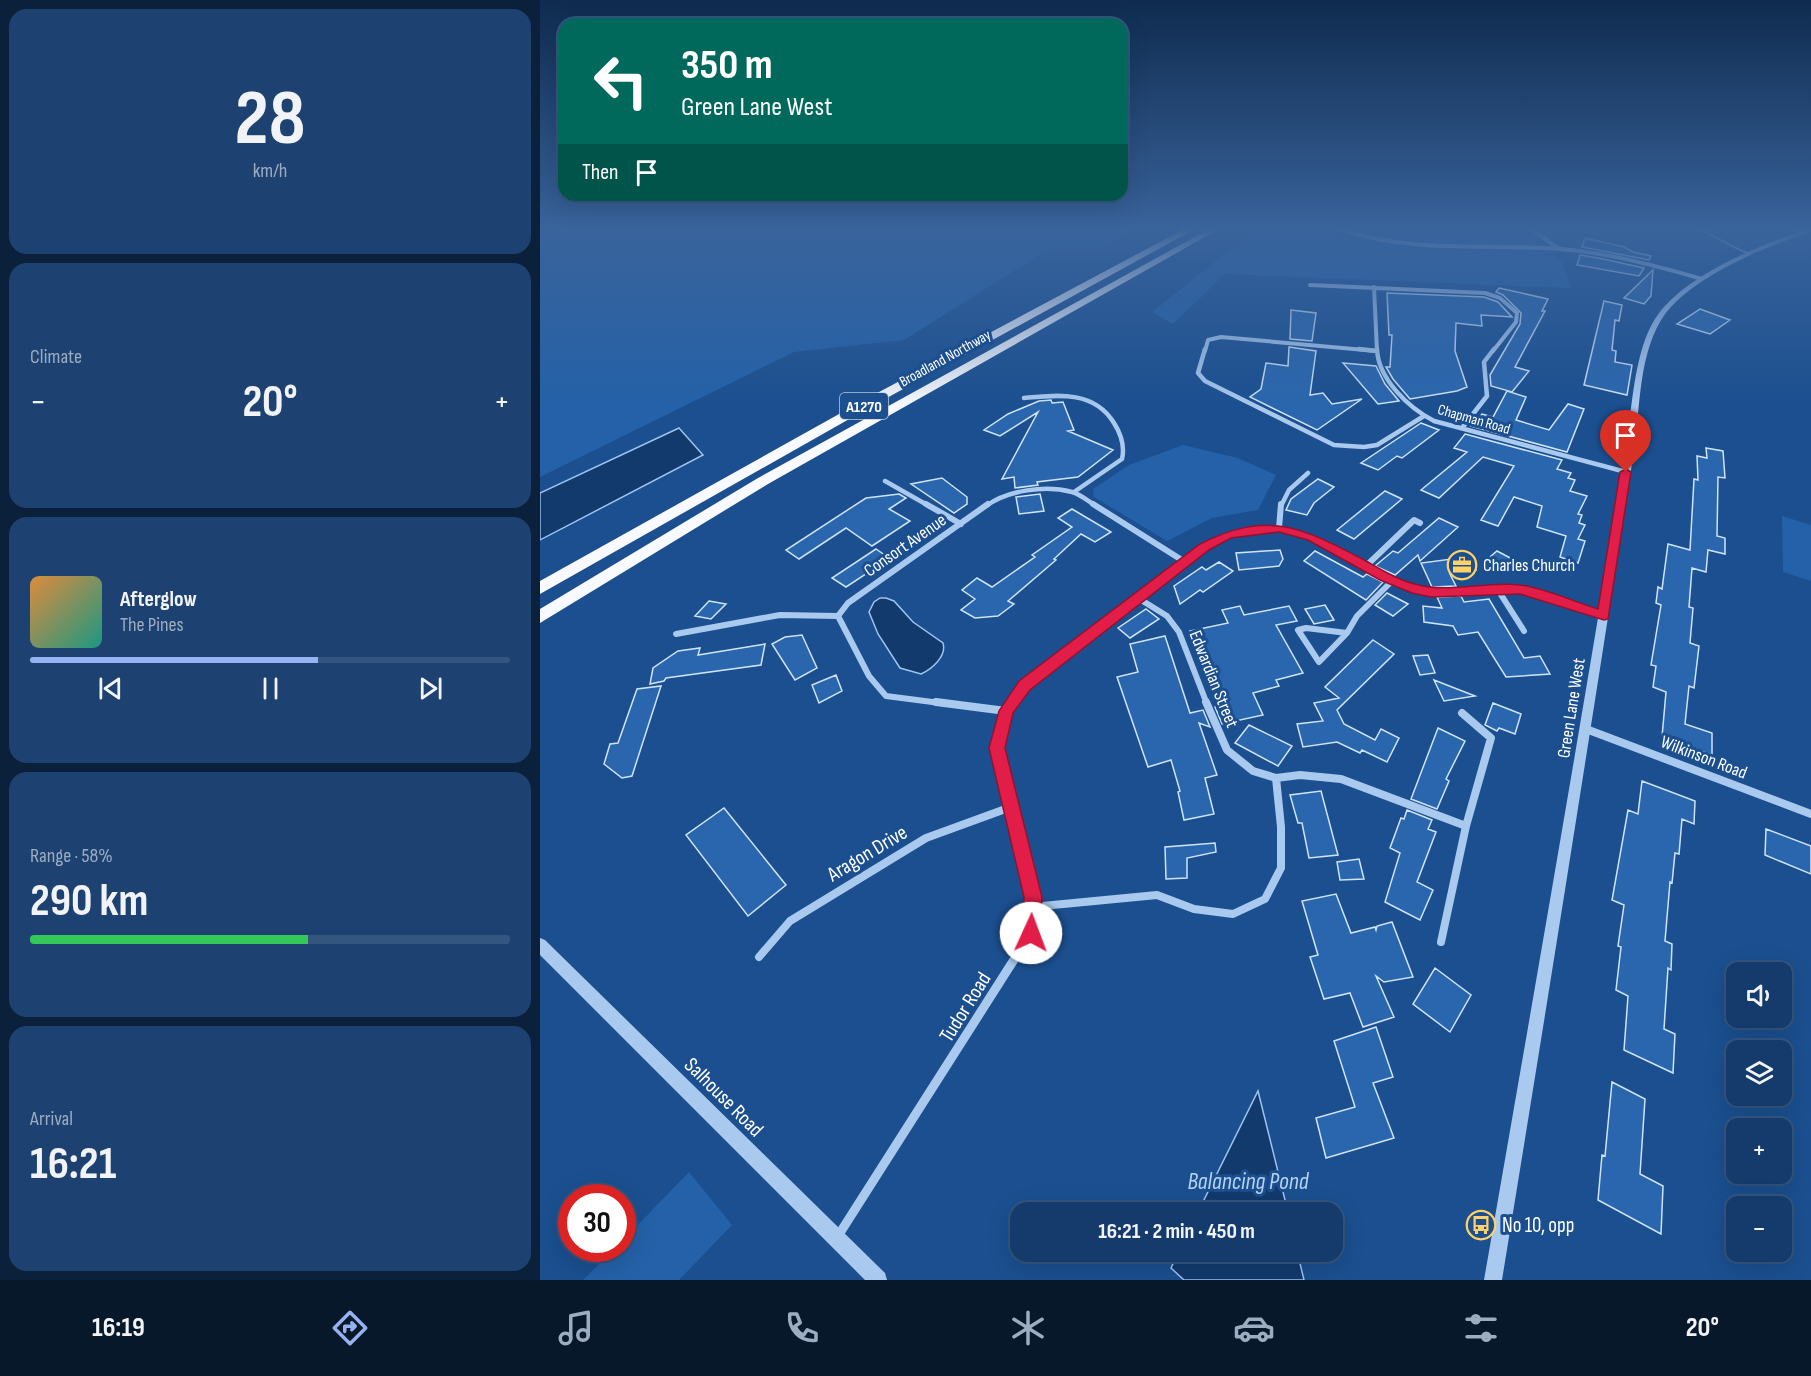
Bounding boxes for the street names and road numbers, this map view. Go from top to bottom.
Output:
street label: Broadland Northway [896,325,994,391]
road number: A1270 [840,393,888,419]
street label: Chapman Road [1435,400,1512,439]
street label: Consort Avenue [860,509,950,581]
street label: Edwardian Street [1185,628,1243,731]
street label: Green Lane West [1553,656,1590,760]
street label: Wilkinson Road [1658,731,1750,784]
street label: Aragon Drive [822,820,912,888]
street label: Tudor Road [934,968,997,1047]
street label: Salhouse Road [679,1053,768,1142]

